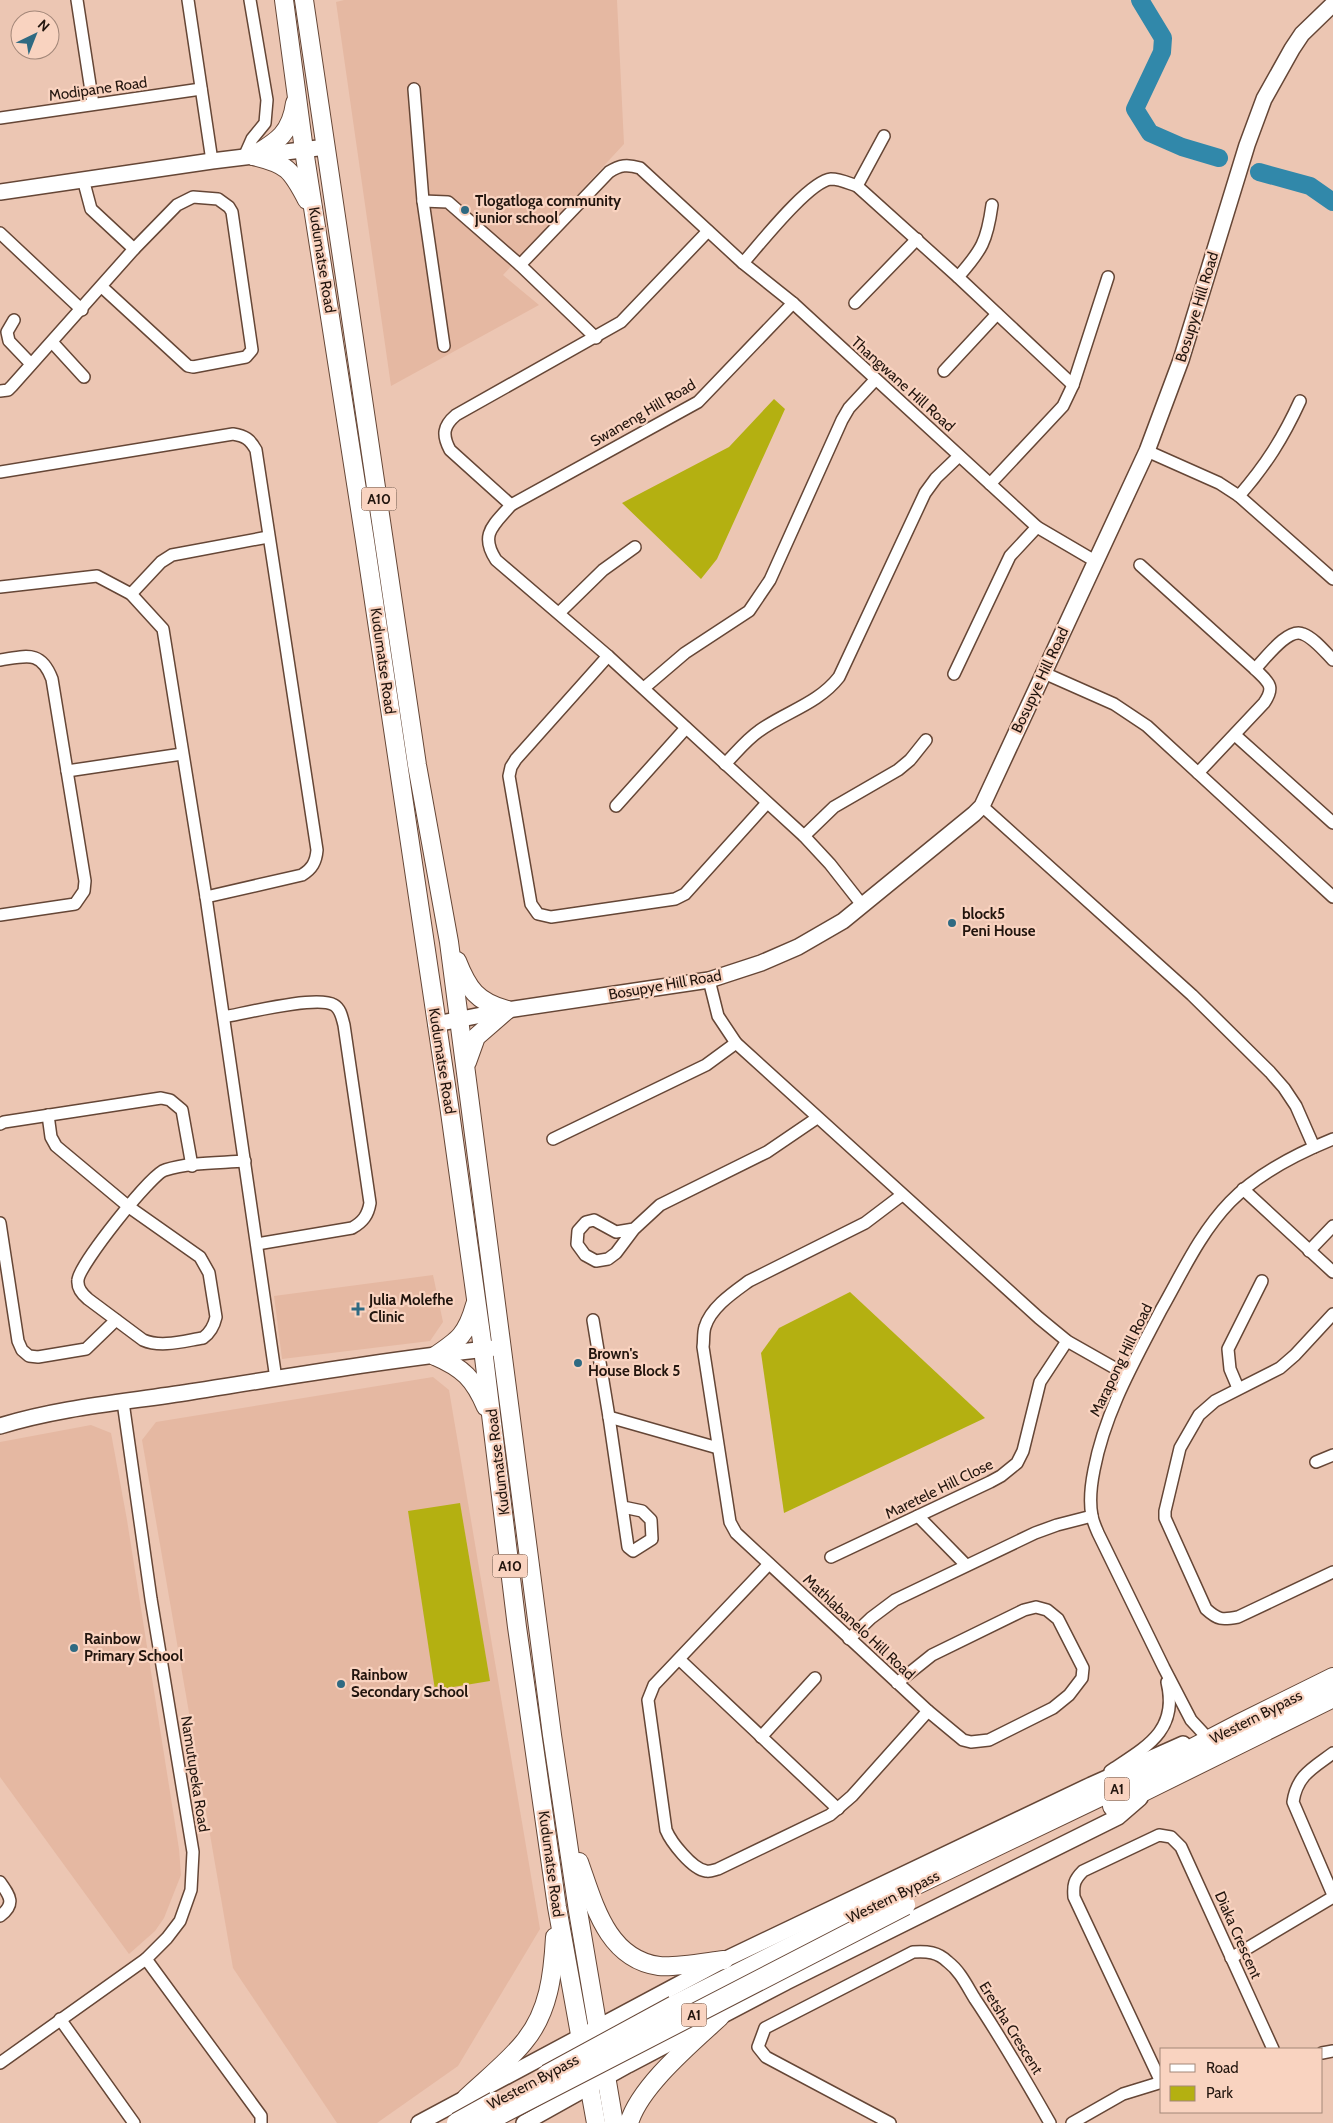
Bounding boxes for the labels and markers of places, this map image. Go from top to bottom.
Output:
place label: Tlogatloga community junior school [474,192,622,227]
marker: Tlogatloga community junior school [459,204,471,216]
place label: block5 Peni House [962,905,1036,940]
marker: block5 Peni House [946,917,958,929]
place label: Julia Molefhe Clinic [368,1291,454,1326]
marker: Julia Molefhe Clinic [351,1302,365,1316]
place label: Brown's House Block 5 [588,1345,680,1380]
marker: Brown's House Block 5 [572,1357,584,1369]
place label: Rainbow Primary School [84,1630,183,1665]
marker: Rainbow Primary School [68,1642,80,1654]
place label: Rainbow Secondary School [351,1666,468,1701]
marker: Rainbow Secondary School [335,1678,347,1690]

